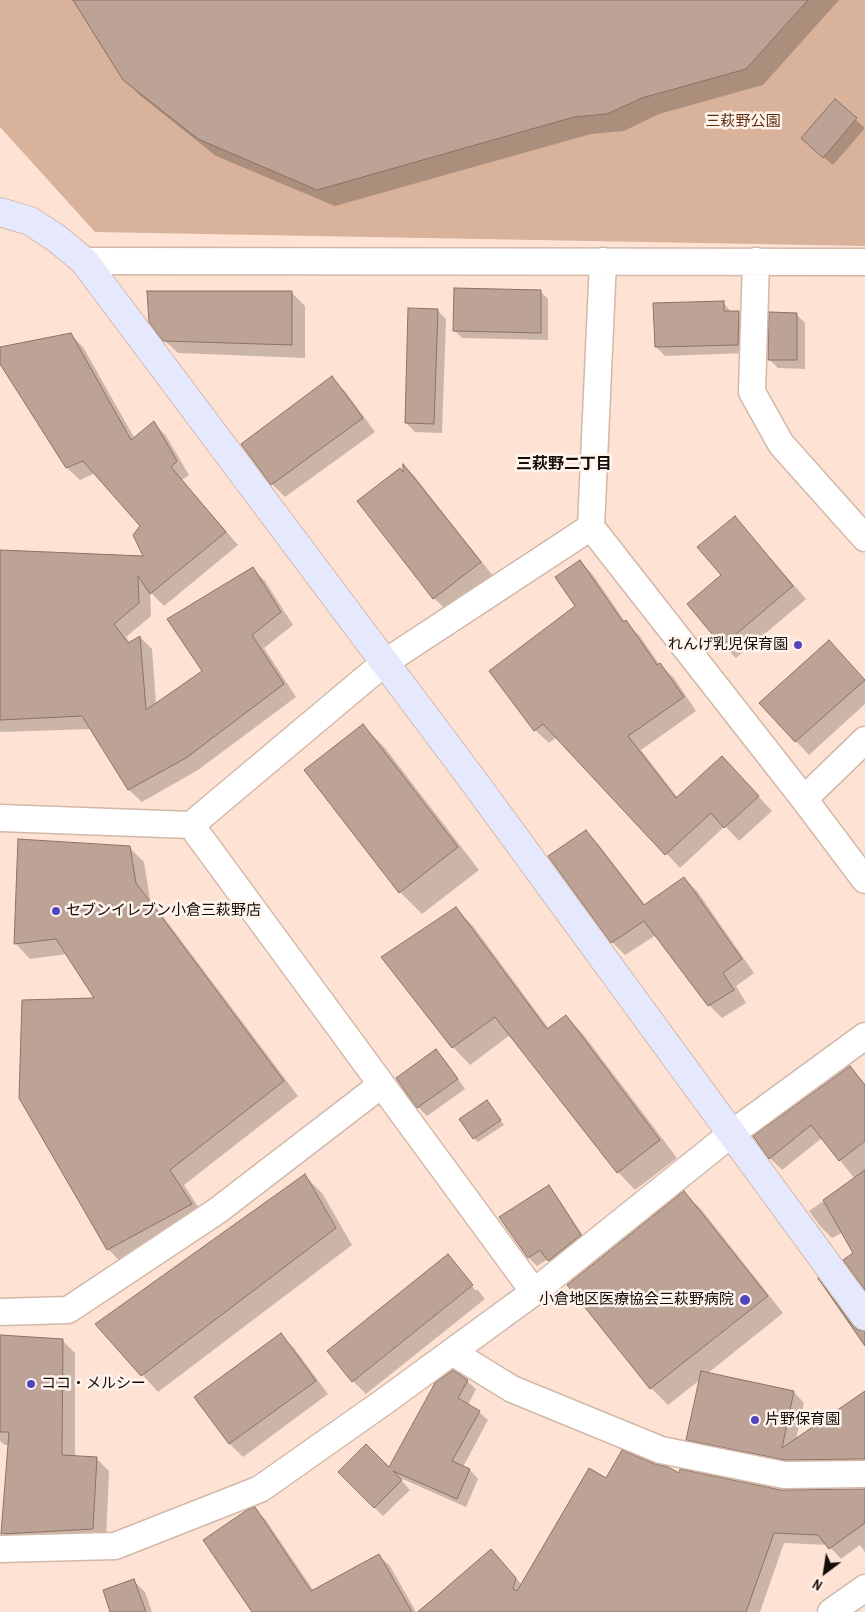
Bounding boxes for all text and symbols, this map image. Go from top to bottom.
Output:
park label: 三萩野公園 [706,113,780,131]
district label: 三萩野二丁目 [516,455,612,475]
place label: れんげ乳児保育園 [668,636,788,654]
marker: れんげ乳児保育園 [792,639,804,651]
place label: セブンイレブン小倉三萩野店 [66,902,261,920]
marker: セブンイレブン小倉三萩野店 [50,905,62,917]
place label: 小倉地区医療協会三萩野病院 [539,1291,734,1309]
marker: 小倉地区医療協会三萩野病院 [738,1293,752,1307]
place label: ココ・メルシー [41,1375,146,1393]
marker: ココ・メルシー [25,1378,37,1390]
place label: 片野保育園 [765,1411,840,1429]
marker: 片野保育園 [749,1414,761,1426]
north arrow [800,1547,850,1597]
text: N [809,1575,825,1595]

